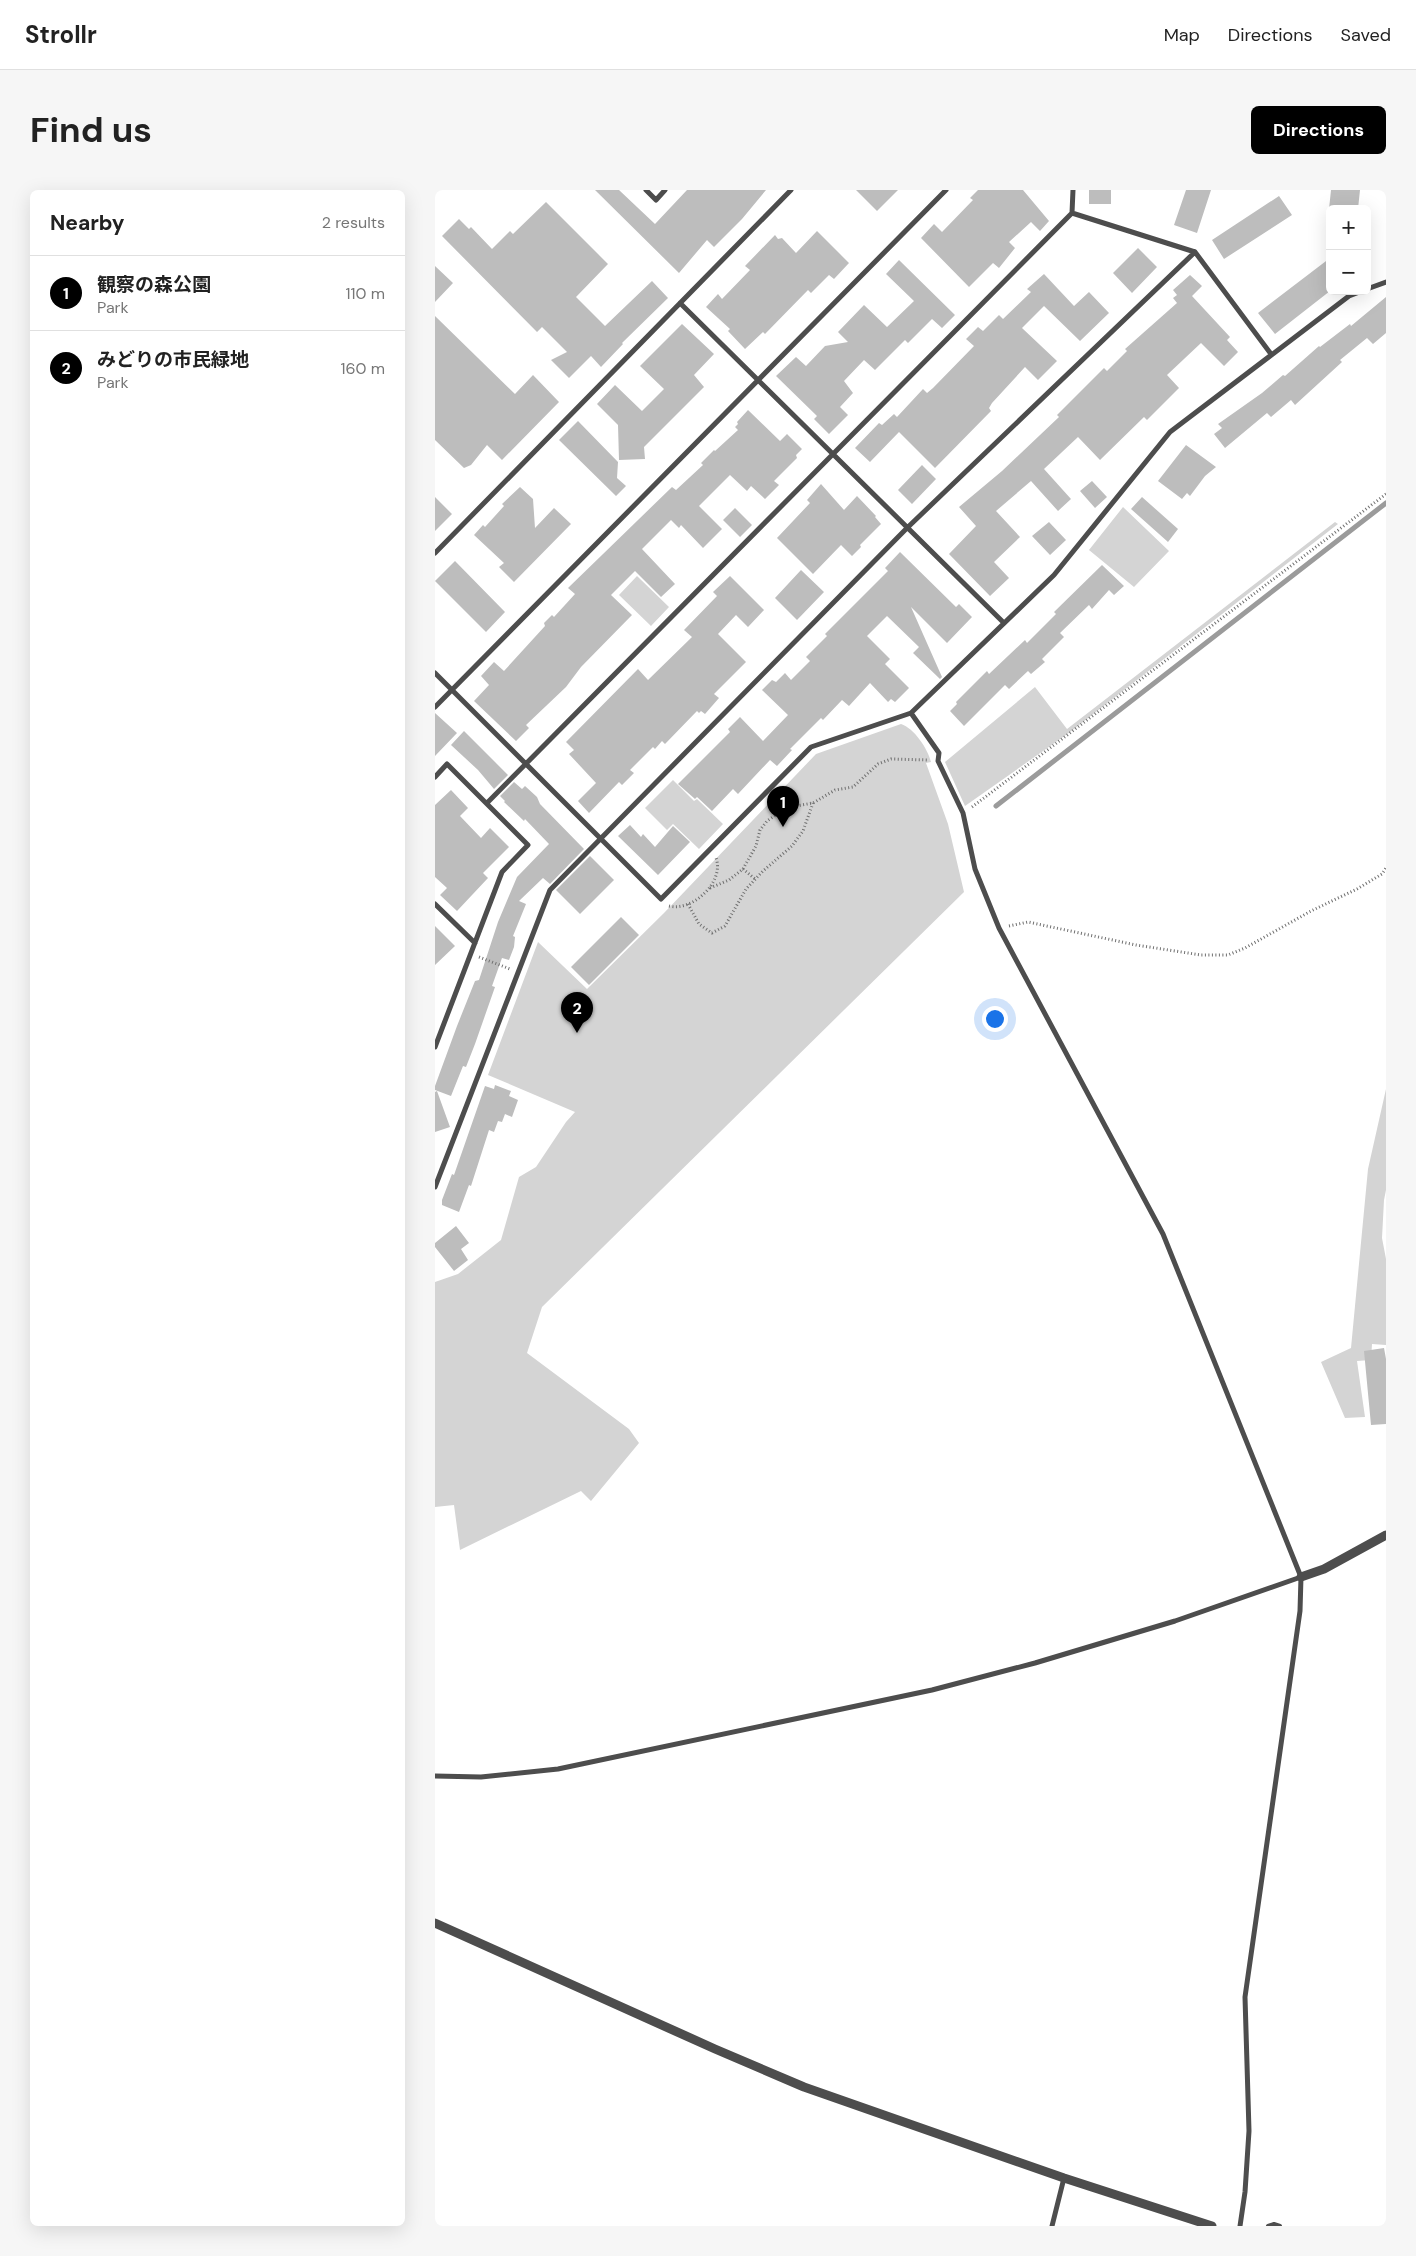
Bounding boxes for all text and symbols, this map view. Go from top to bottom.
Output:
text: Strollr [25,19,97,50]
text: Map [1164,23,1200,47]
text: Directions [1228,23,1313,47]
text: Saved [1341,23,1391,47]
button: Directions [1251,106,1386,154]
text: Find us [30,107,152,153]
map controls [1326,205,1371,295]
button: + [1326,205,1371,250]
text: Nearby [50,209,124,237]
text: 2 results [322,212,385,233]
button: − [1326,250,1371,295]
text: 観察の森公園 [97,272,211,297]
text: 1 [63,283,69,304]
text: 110 m [346,283,385,304]
text: Park [97,297,129,318]
text: みどりの市民緑地 [97,347,249,372]
text: 2 [61,358,71,379]
text: 160 m [341,358,385,379]
text: Park [97,372,129,393]
pin: 1 [767,786,799,827]
pin: 2 [561,992,593,1033]
your location [982,1006,1008,1032]

